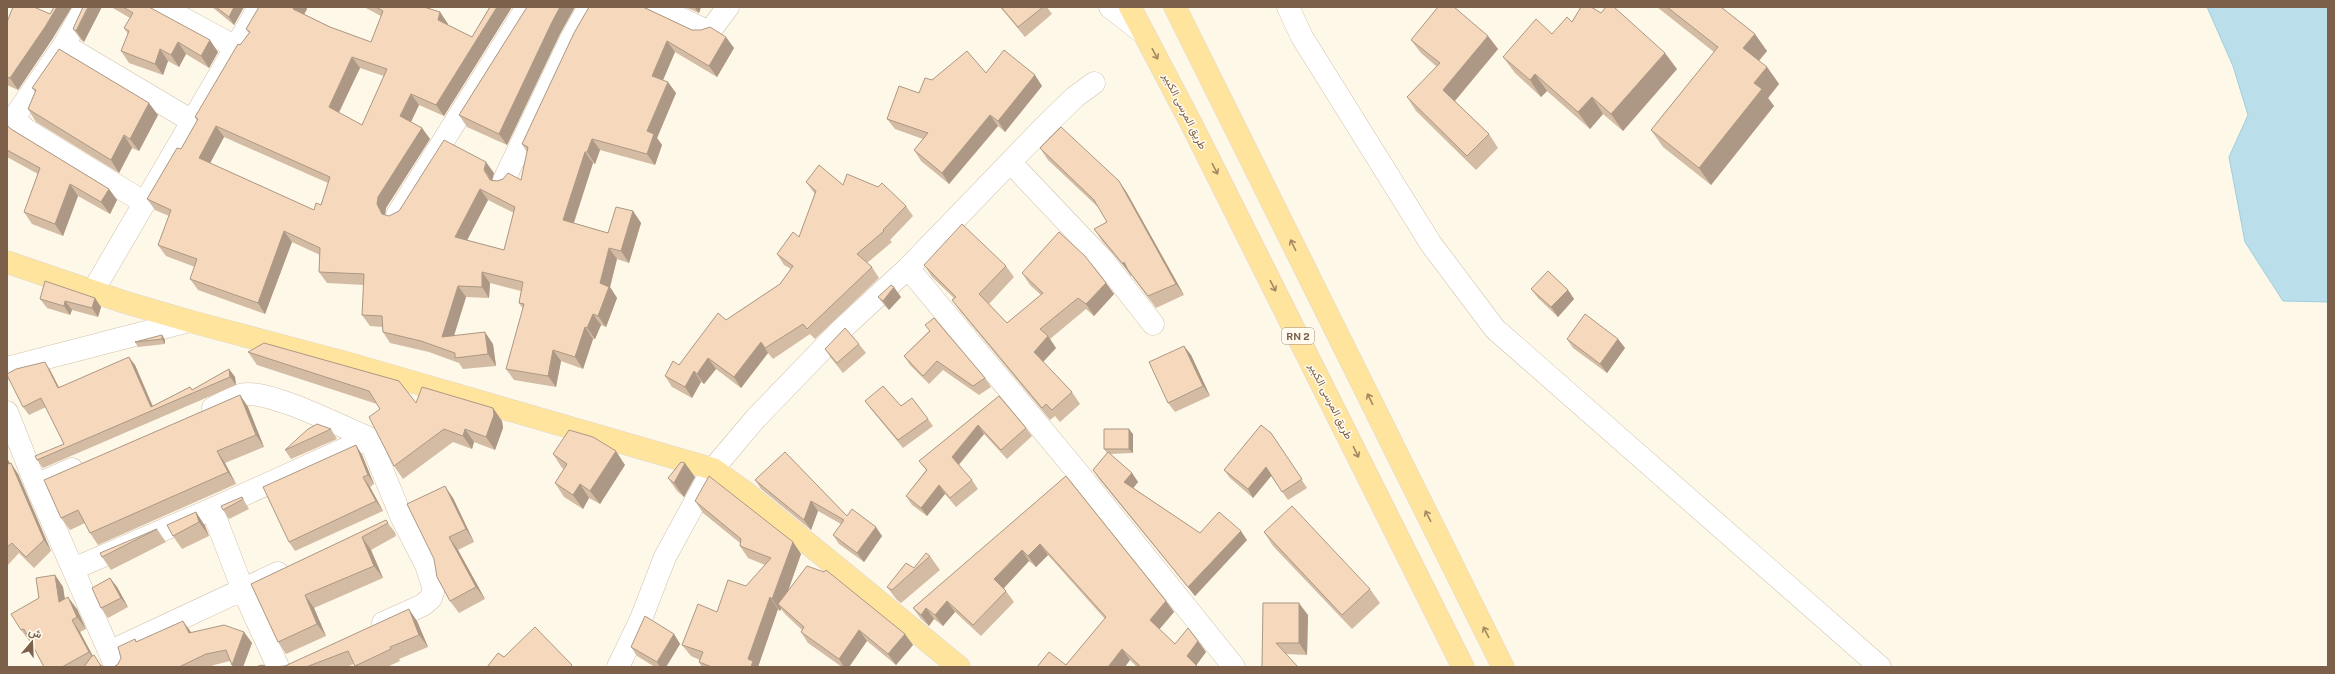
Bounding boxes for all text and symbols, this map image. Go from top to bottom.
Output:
one-way arrow [1151,48,1159,60]
street label: طريق المرسى الكبير [1159,70,1209,151]
one-way arrow [1211,163,1219,175]
one-way arrow [1289,240,1296,252]
one-way arrow [1270,279,1277,291]
road number: RN 2 [1282,328,1314,344]
street label: طريق المرسى الكبير [1305,360,1355,441]
one-way arrow [1365,394,1373,406]
one-way arrow [1353,446,1360,458]
one-way arrow [1423,510,1431,522]
north arrow [12,622,52,662]
text: ش [27,625,43,641]
one-way arrow [1481,626,1489,638]

